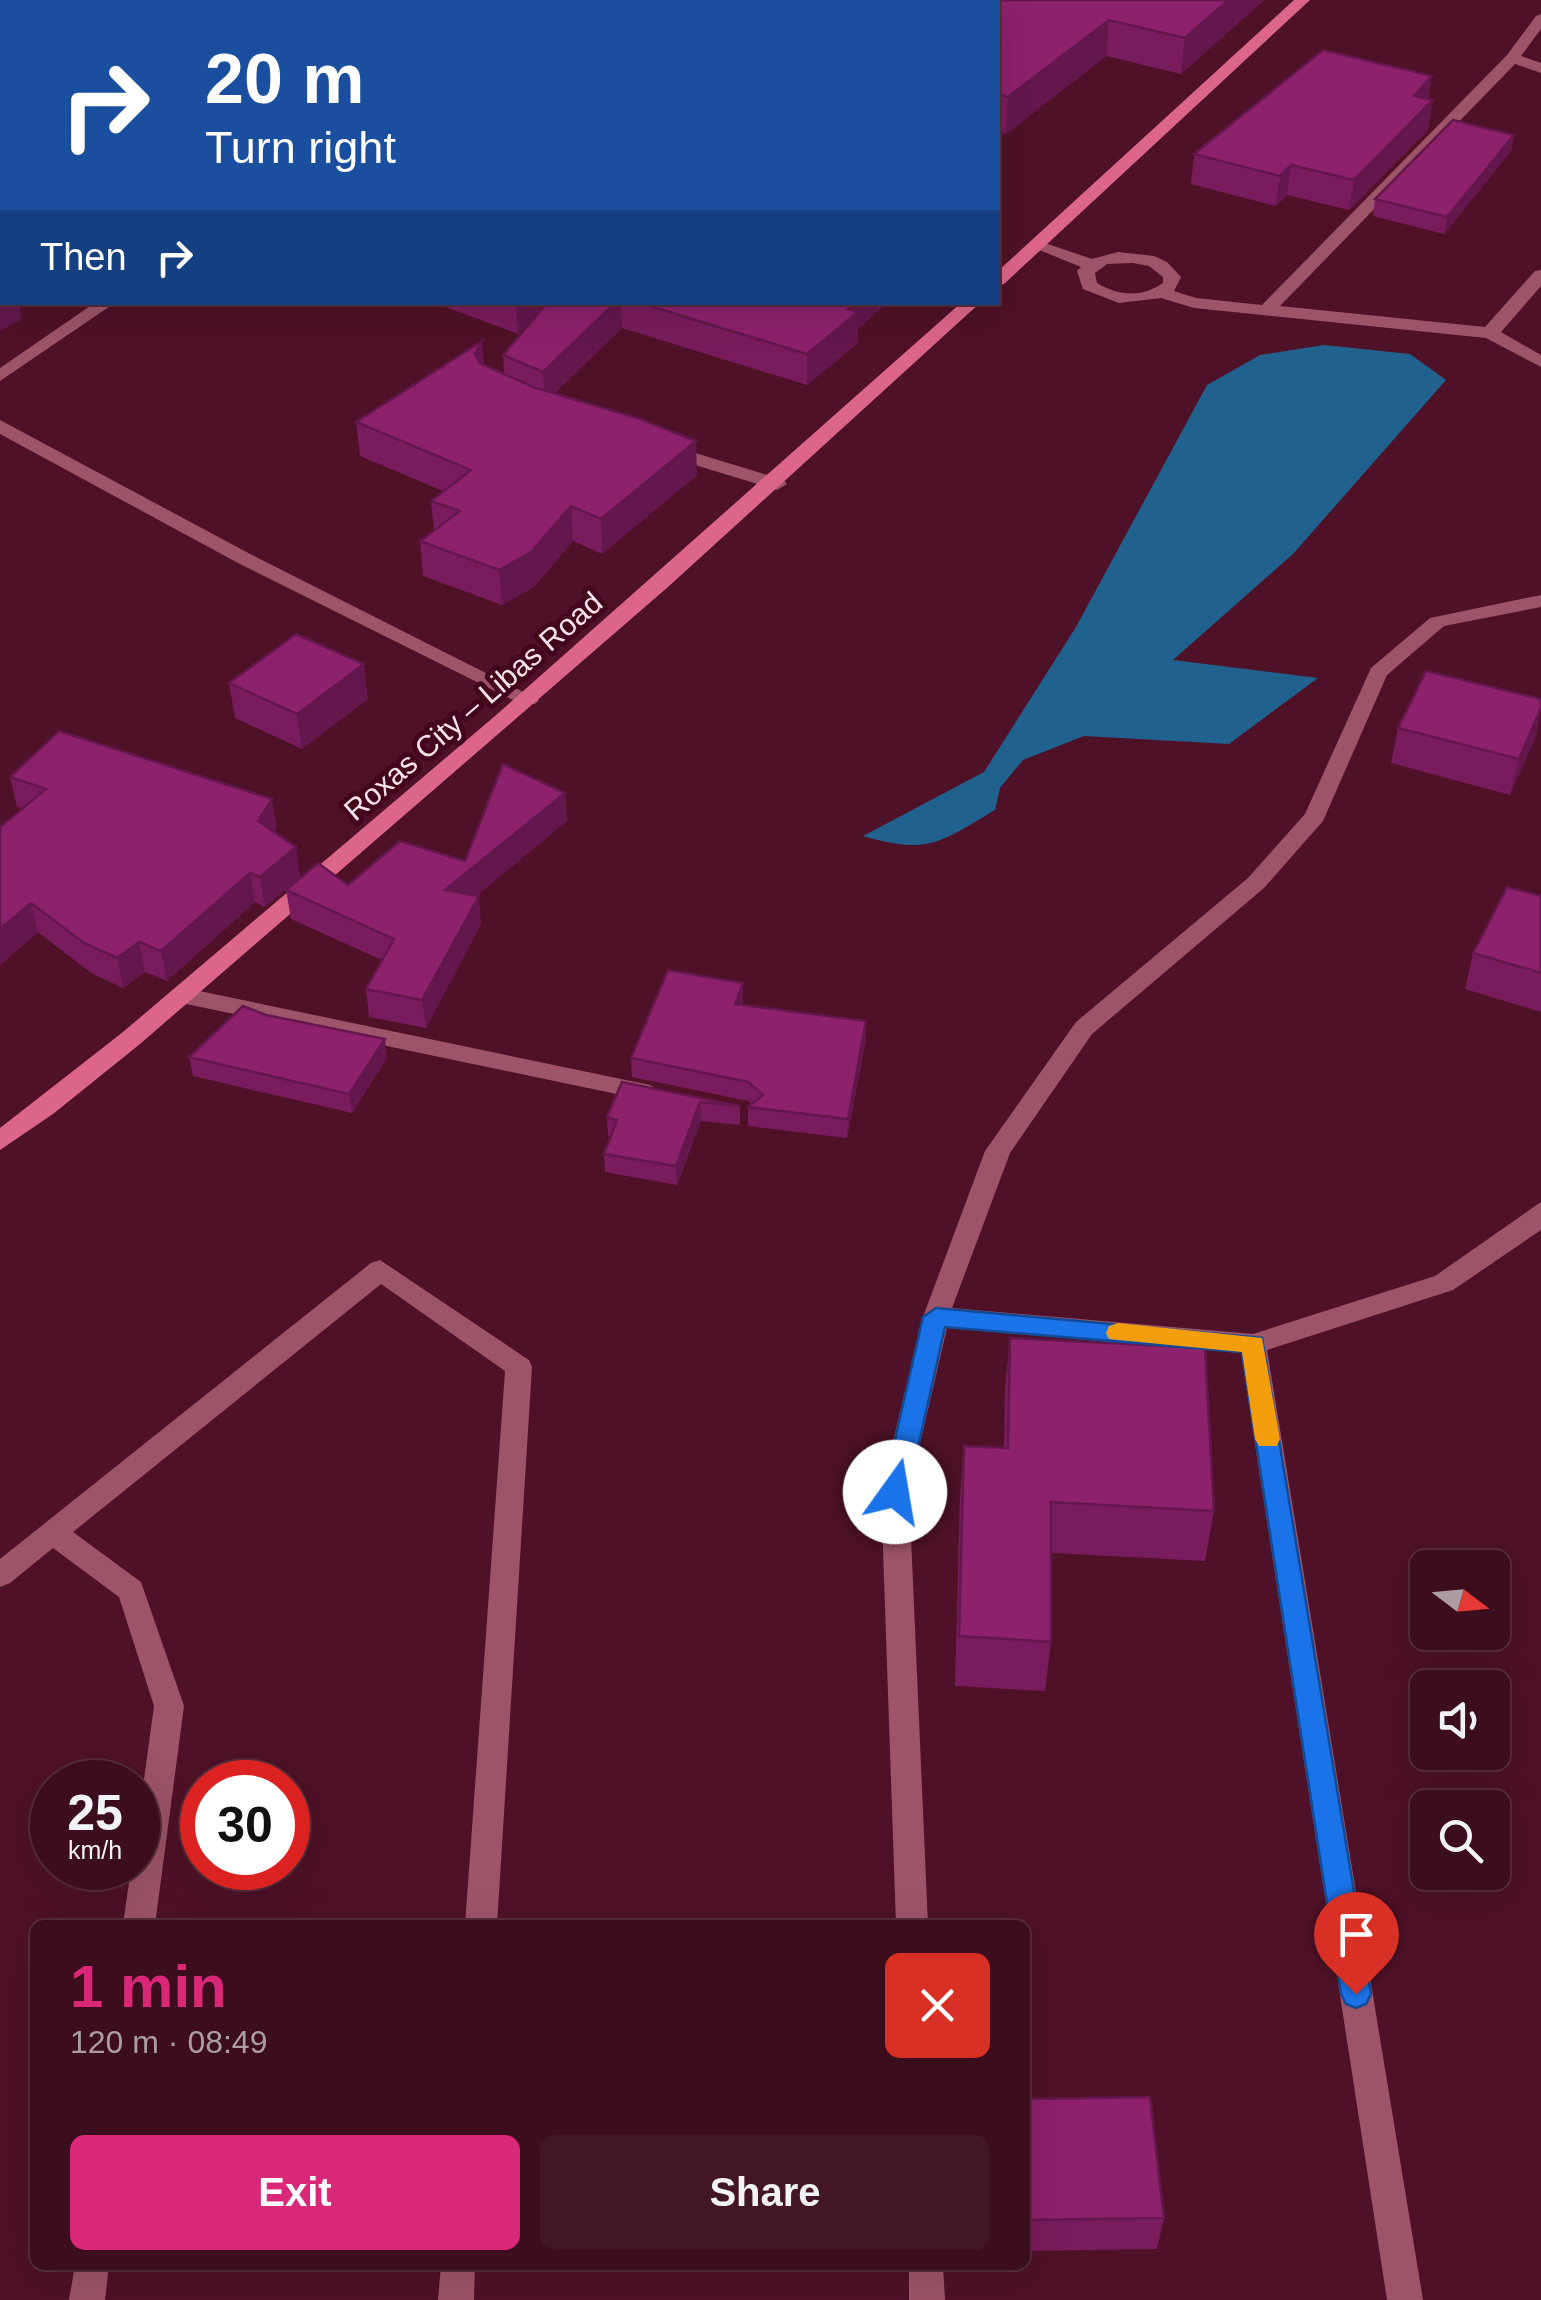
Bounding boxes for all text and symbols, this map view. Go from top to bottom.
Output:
icon: right [40,40,170,170]
text: 20 m [205,40,365,118]
text: Turn right [205,122,396,173]
icon: right [147,230,202,285]
text: Then [40,236,127,278]
street label: Roxas City – Libas Road [338,585,608,827]
position arrow [843,1440,947,1544]
north arrow [1410,1550,1510,1650]
map controls [1410,1550,1510,1890]
button: sound [1410,1670,1510,1770]
speed limit sign: 30 [180,1760,310,1890]
text: 25 [67,1785,123,1841]
button: search [1410,1790,1510,1890]
text: km/h [68,1836,122,1864]
pin [1314,1892,1399,1995]
icon: arrive [1329,1907,1384,1962]
text: 1 min [70,1953,227,2020]
button: close [885,1953,990,2058]
text: 120 m · 08:49 [70,2024,267,2060]
button: Exit [70,2135,520,2250]
button: Share [540,2135,990,2250]

